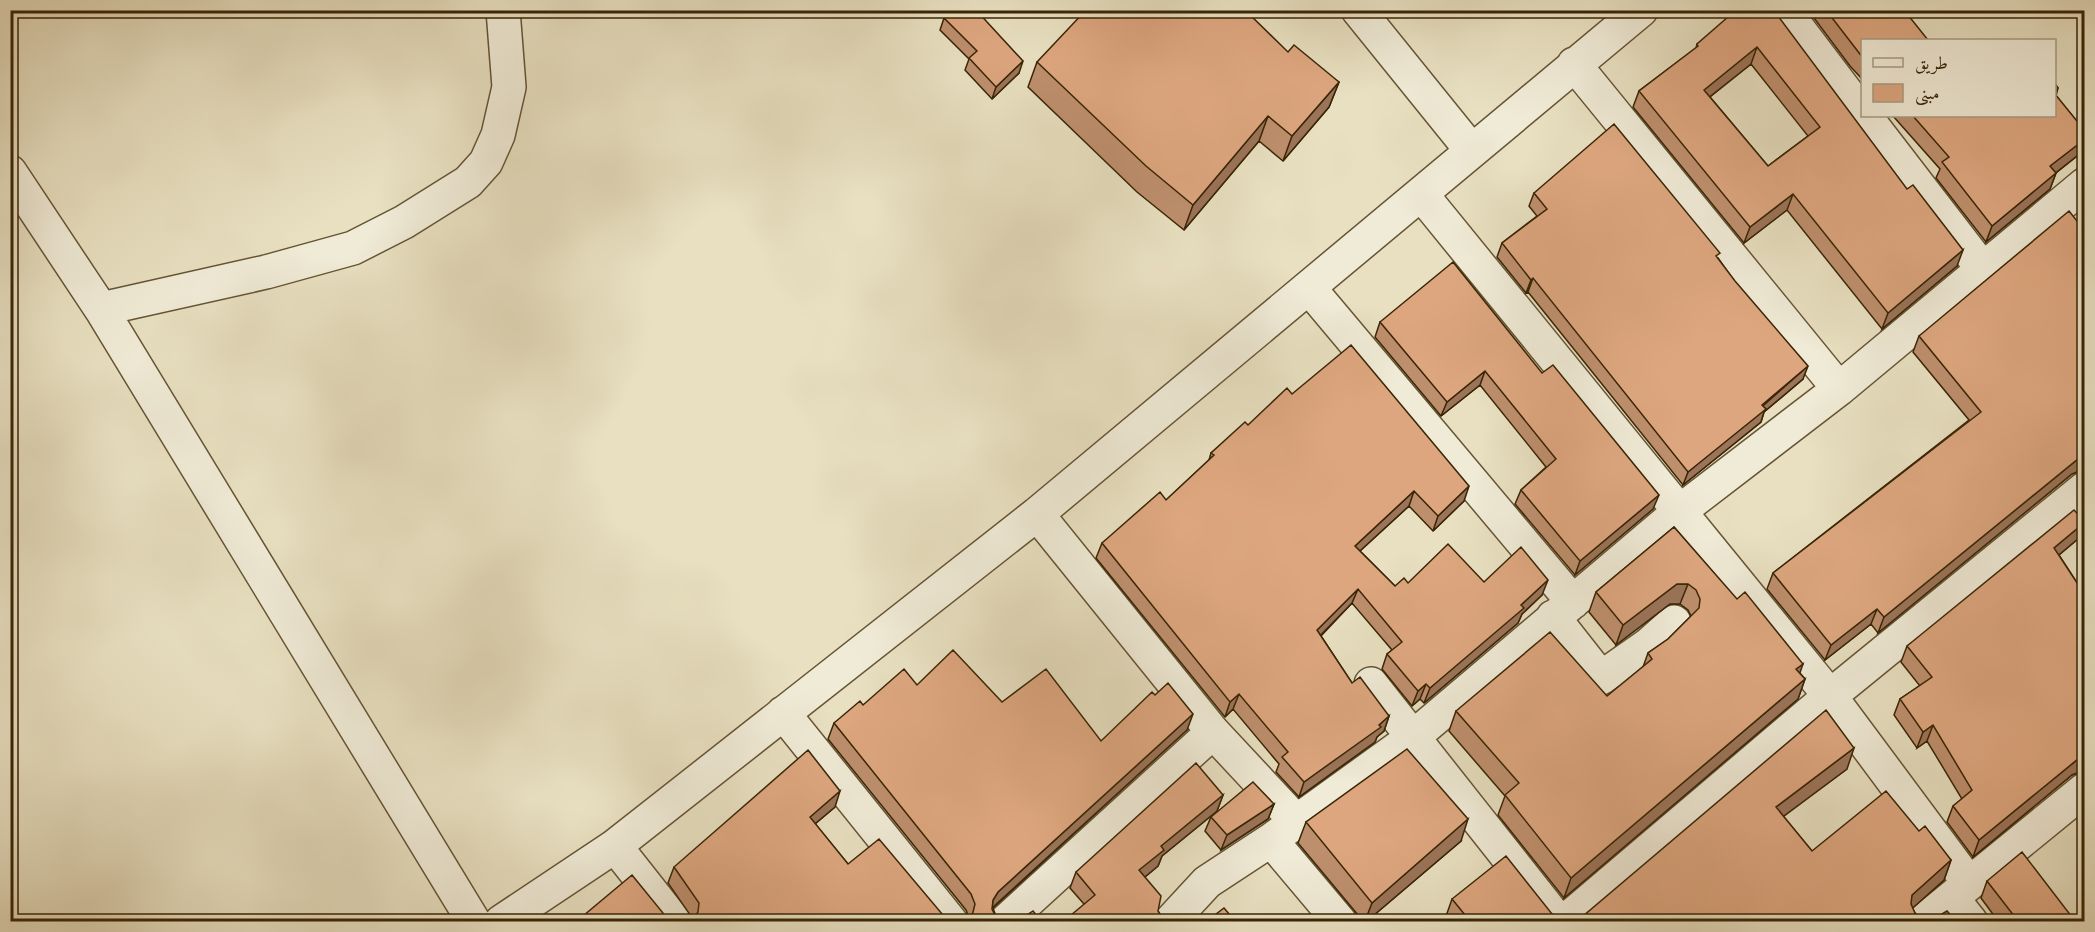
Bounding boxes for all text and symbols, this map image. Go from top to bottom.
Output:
legend [1861,39,2056,117]
text: طريق [1915,52,1948,75]
text: مبنى [1915,82,1940,106]

